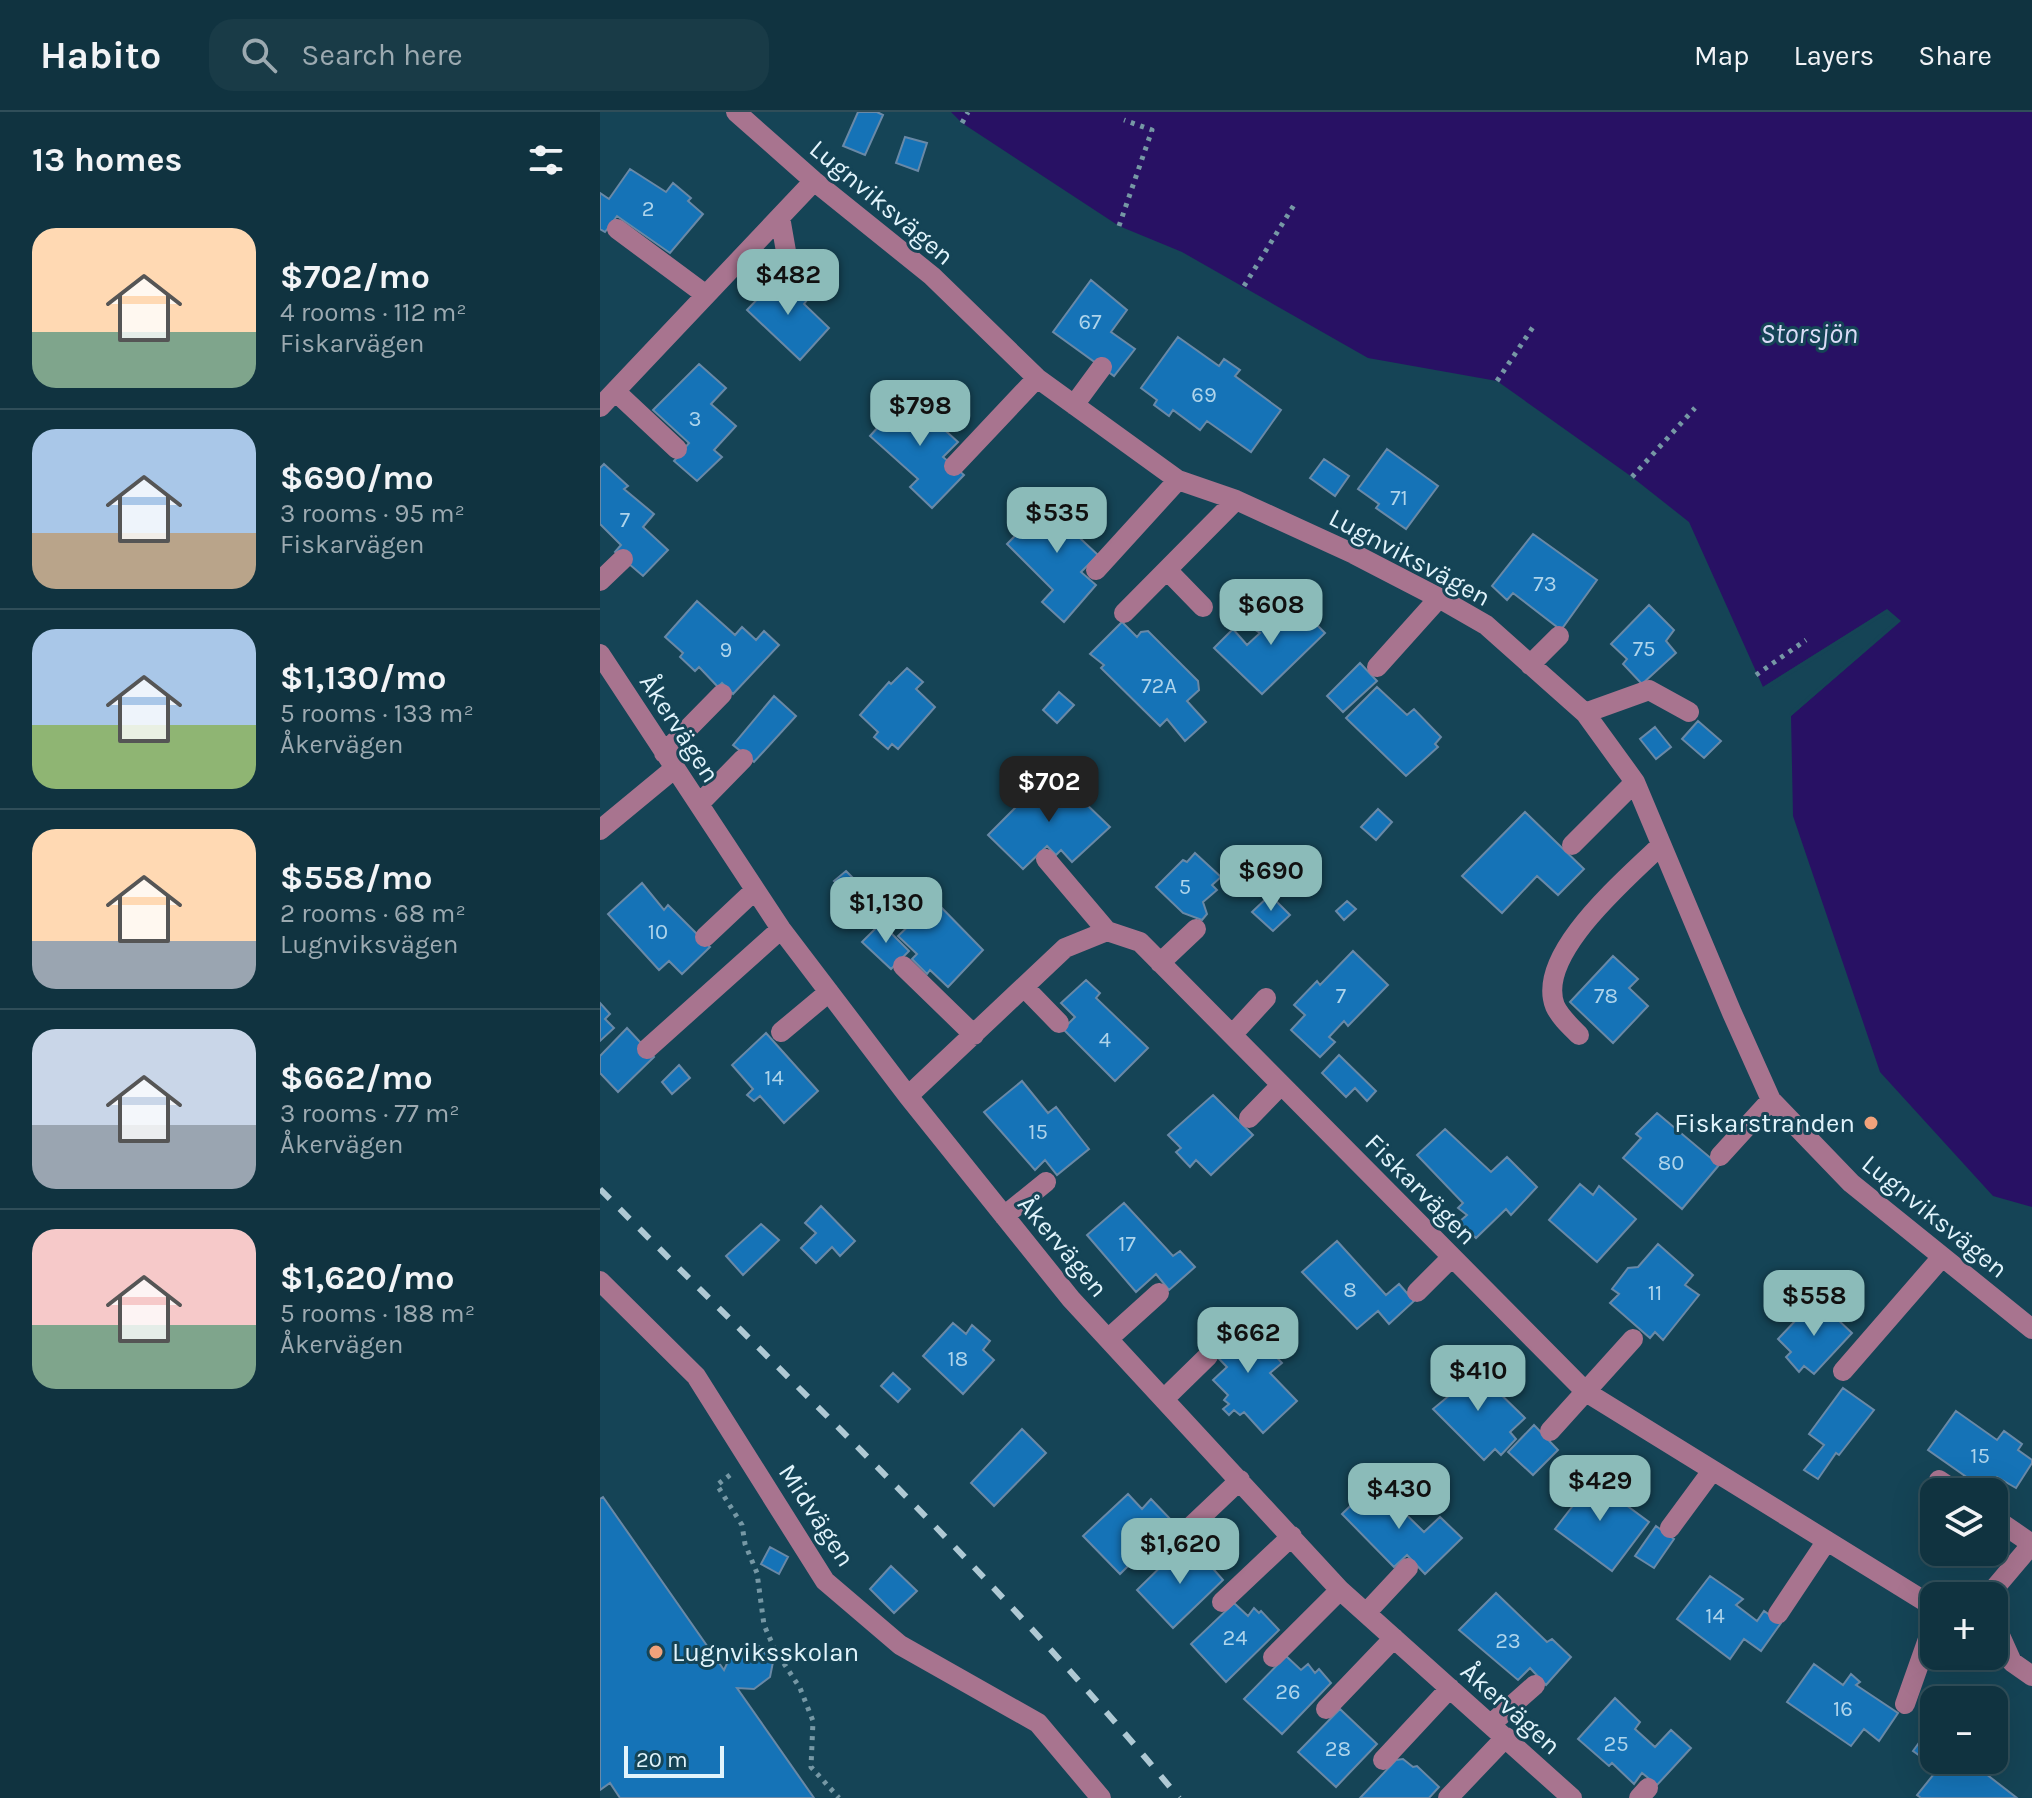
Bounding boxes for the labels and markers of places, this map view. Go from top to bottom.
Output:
pin: $482 [741,249,835,317]
pin: $798 [873,380,967,448]
pin: $535 [1010,487,1104,555]
pin: $608 [1224,579,1318,647]
pin: $702 [1002,756,1096,824]
pin: $690 [1224,845,1318,913]
pin: $1,130 [821,877,951,945]
place label: Fiskarstranden [1674,1108,1855,1139]
marker: Fiskarstranden [1862,1114,1880,1132]
pin: $558 [1767,1270,1861,1338]
pin: $662 [1201,1307,1295,1375]
pin: $410 [1431,1345,1525,1413]
pin: $429 [1553,1455,1647,1523]
pin: $430 [1352,1463,1446,1531]
pin: $1,620 [1115,1518,1245,1586]
place label: Lugnviksskolan [672,1637,859,1668]
marker: Lugnviksskolan [647,1643,665,1661]

